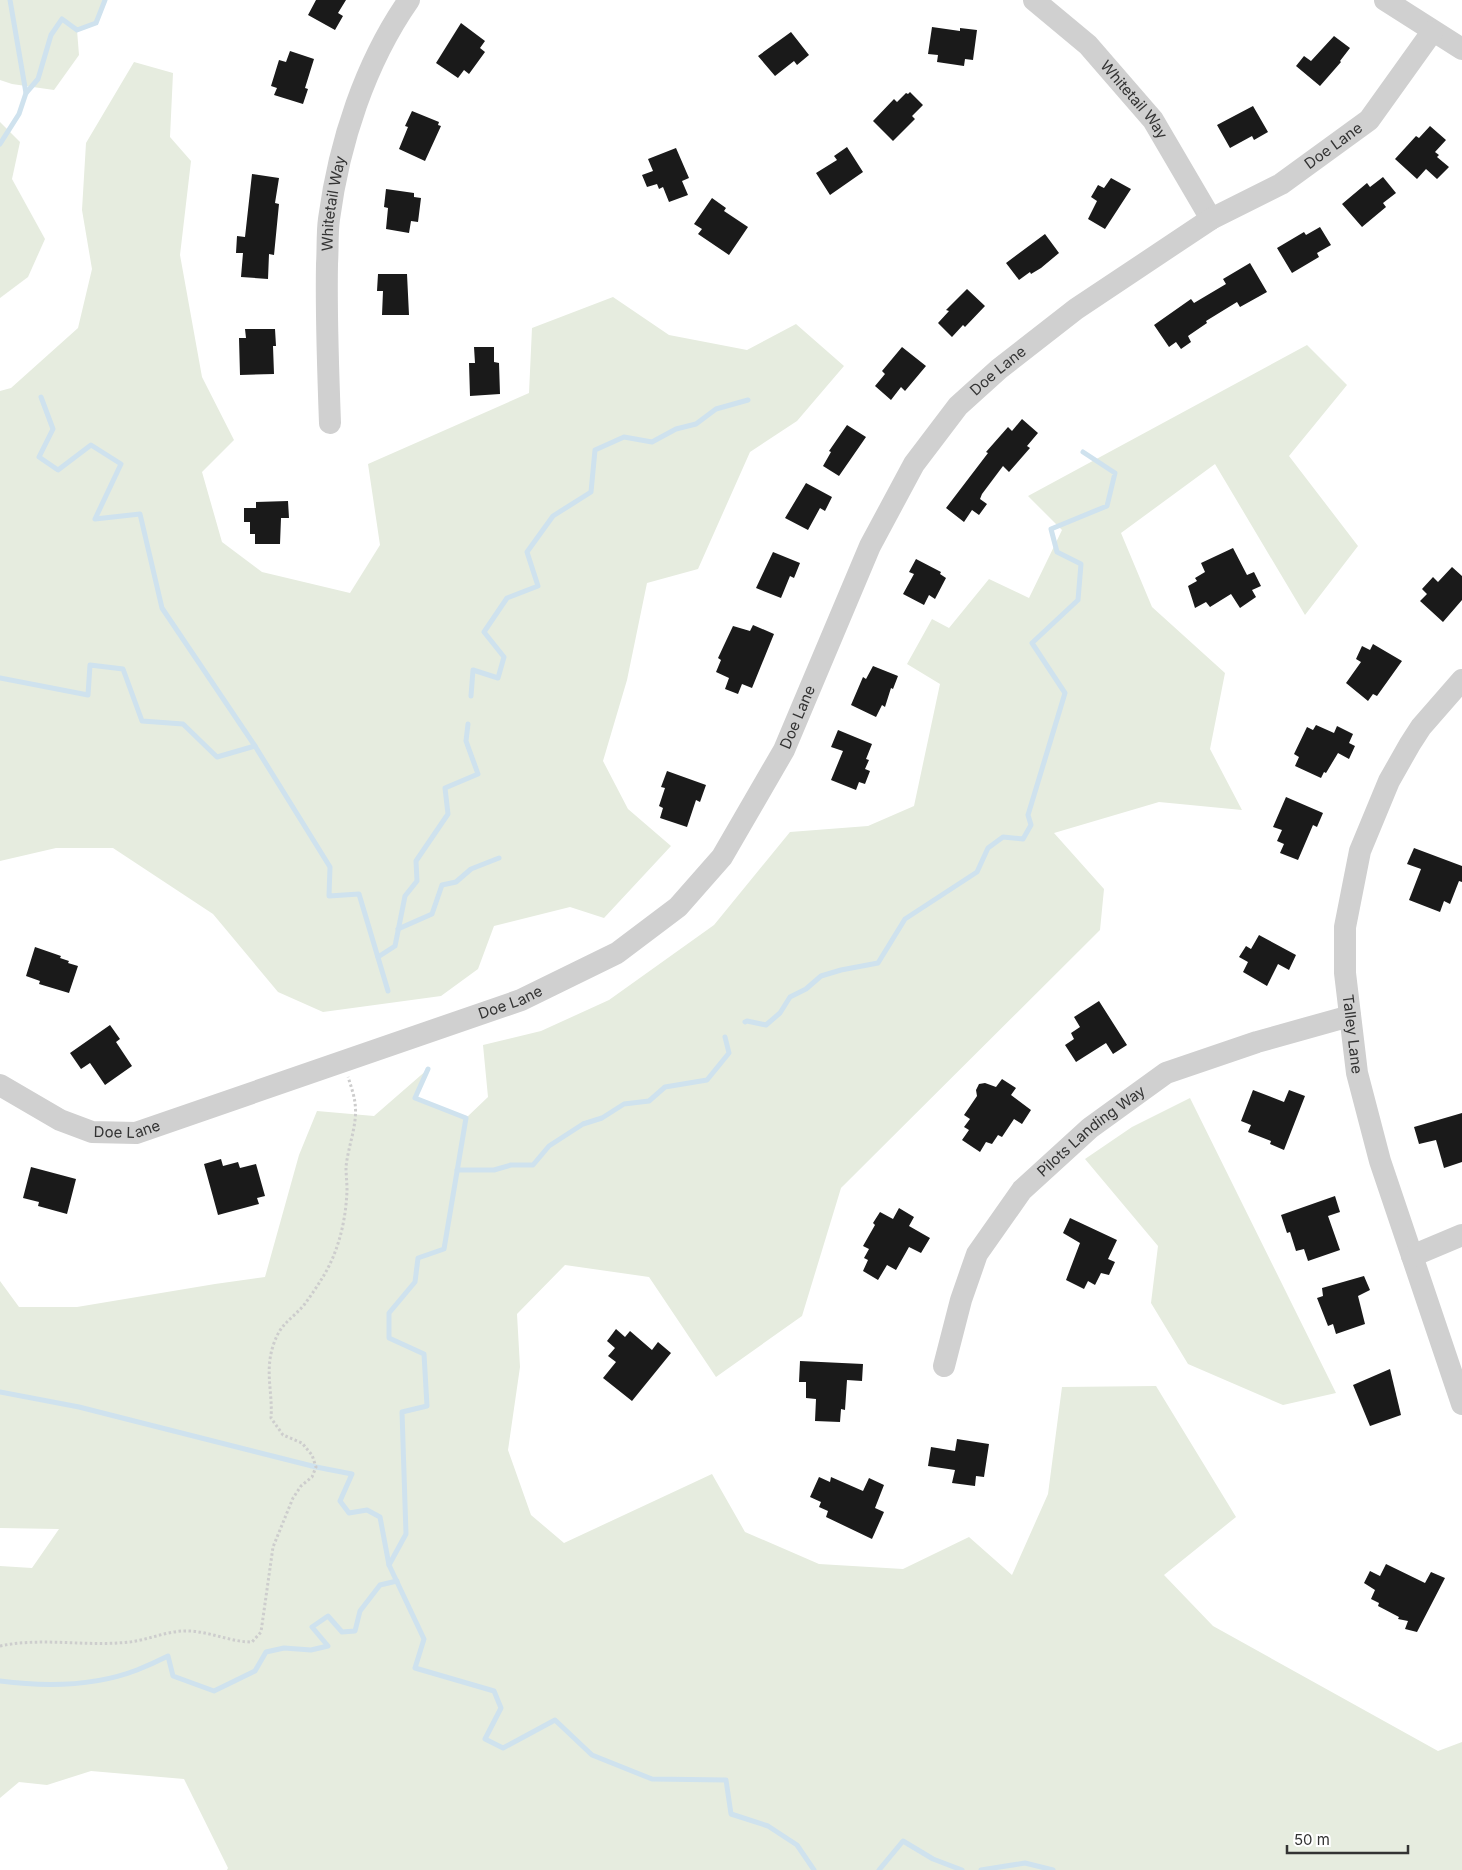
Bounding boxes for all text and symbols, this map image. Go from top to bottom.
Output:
street label: Whitetail Way [1097,56,1172,143]
street label: Doe Lane [1300,118,1366,173]
street label: Whitetail Way [317,153,350,251]
street label: Doe Lane [966,342,1030,400]
street label: Doe Lane [775,682,819,752]
street label: Doe Lane [476,981,545,1023]
street label: Talley Lane [1339,993,1367,1075]
street label: Pilots Landing Way [1033,1081,1149,1181]
street label: Doe Lane [93,1115,163,1142]
scale bar [1287,1822,1408,1854]
text: 50 m [1294,1830,1330,1849]

